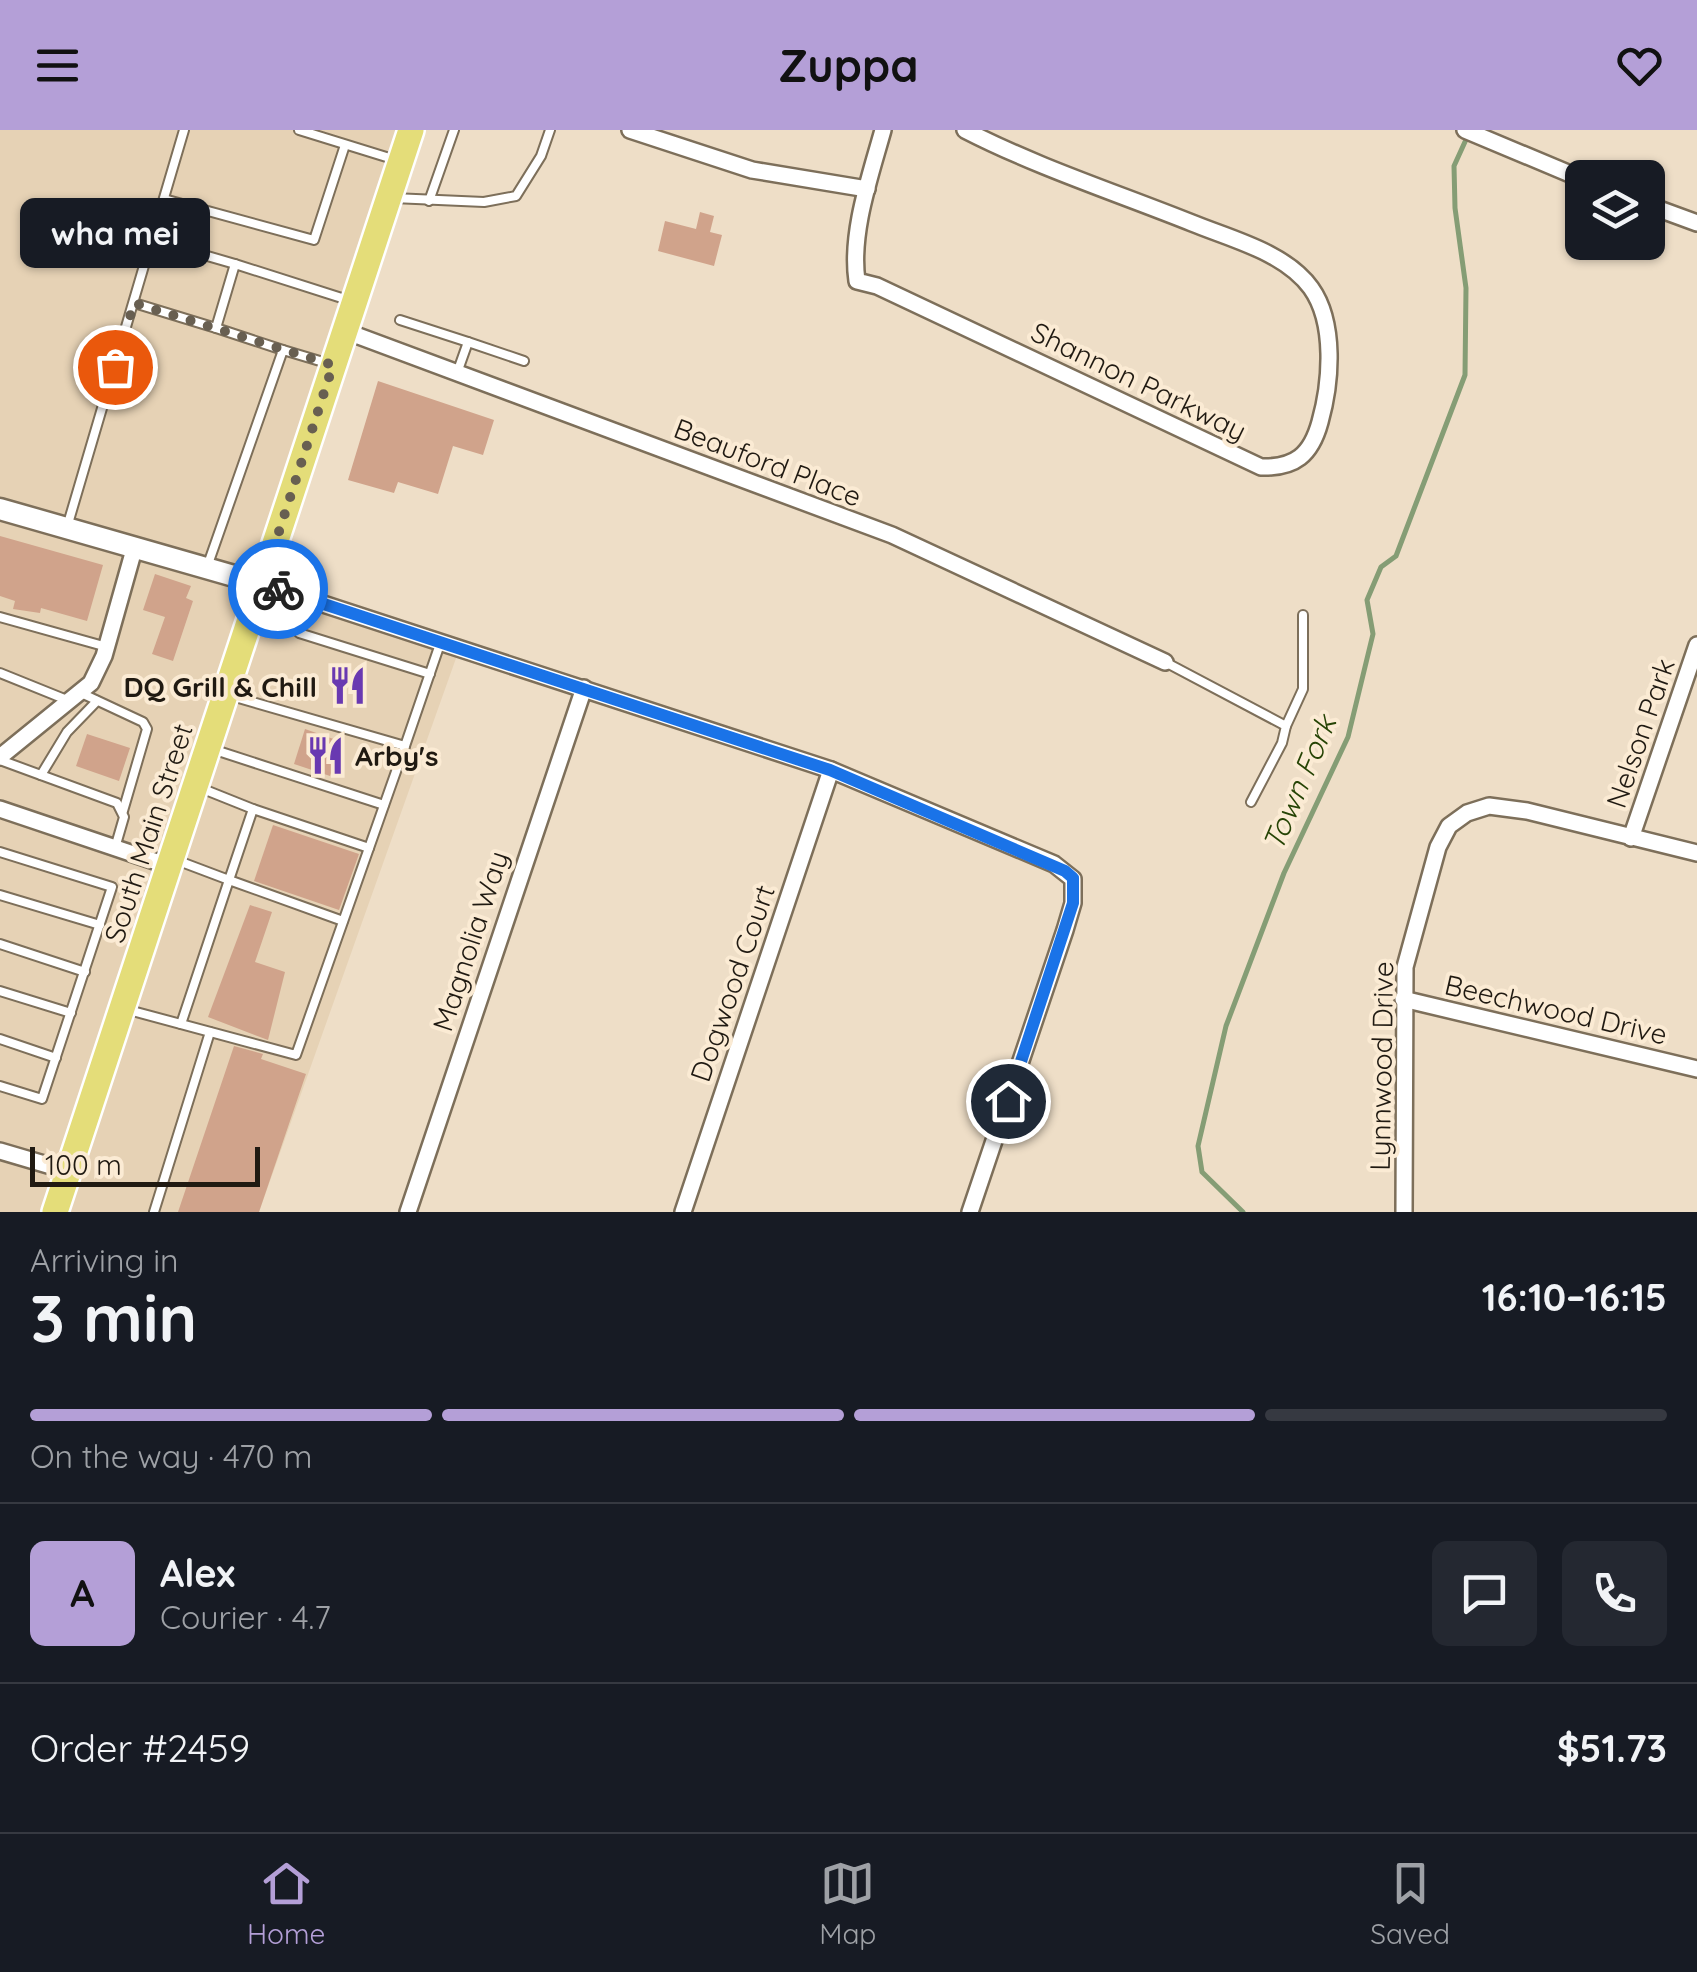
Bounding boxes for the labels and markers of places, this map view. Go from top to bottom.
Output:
callout: wha mei [20,197,210,267]
pin [73,325,158,410]
restaurant icon: DQ Grill & Chill [326,665,368,707]
place label: DQ Grill & Chill [123,669,317,704]
restaurant icon: Arby's [304,734,346,776]
place label: Arby's [355,738,439,773]
pin [966,1059,1051,1144]

